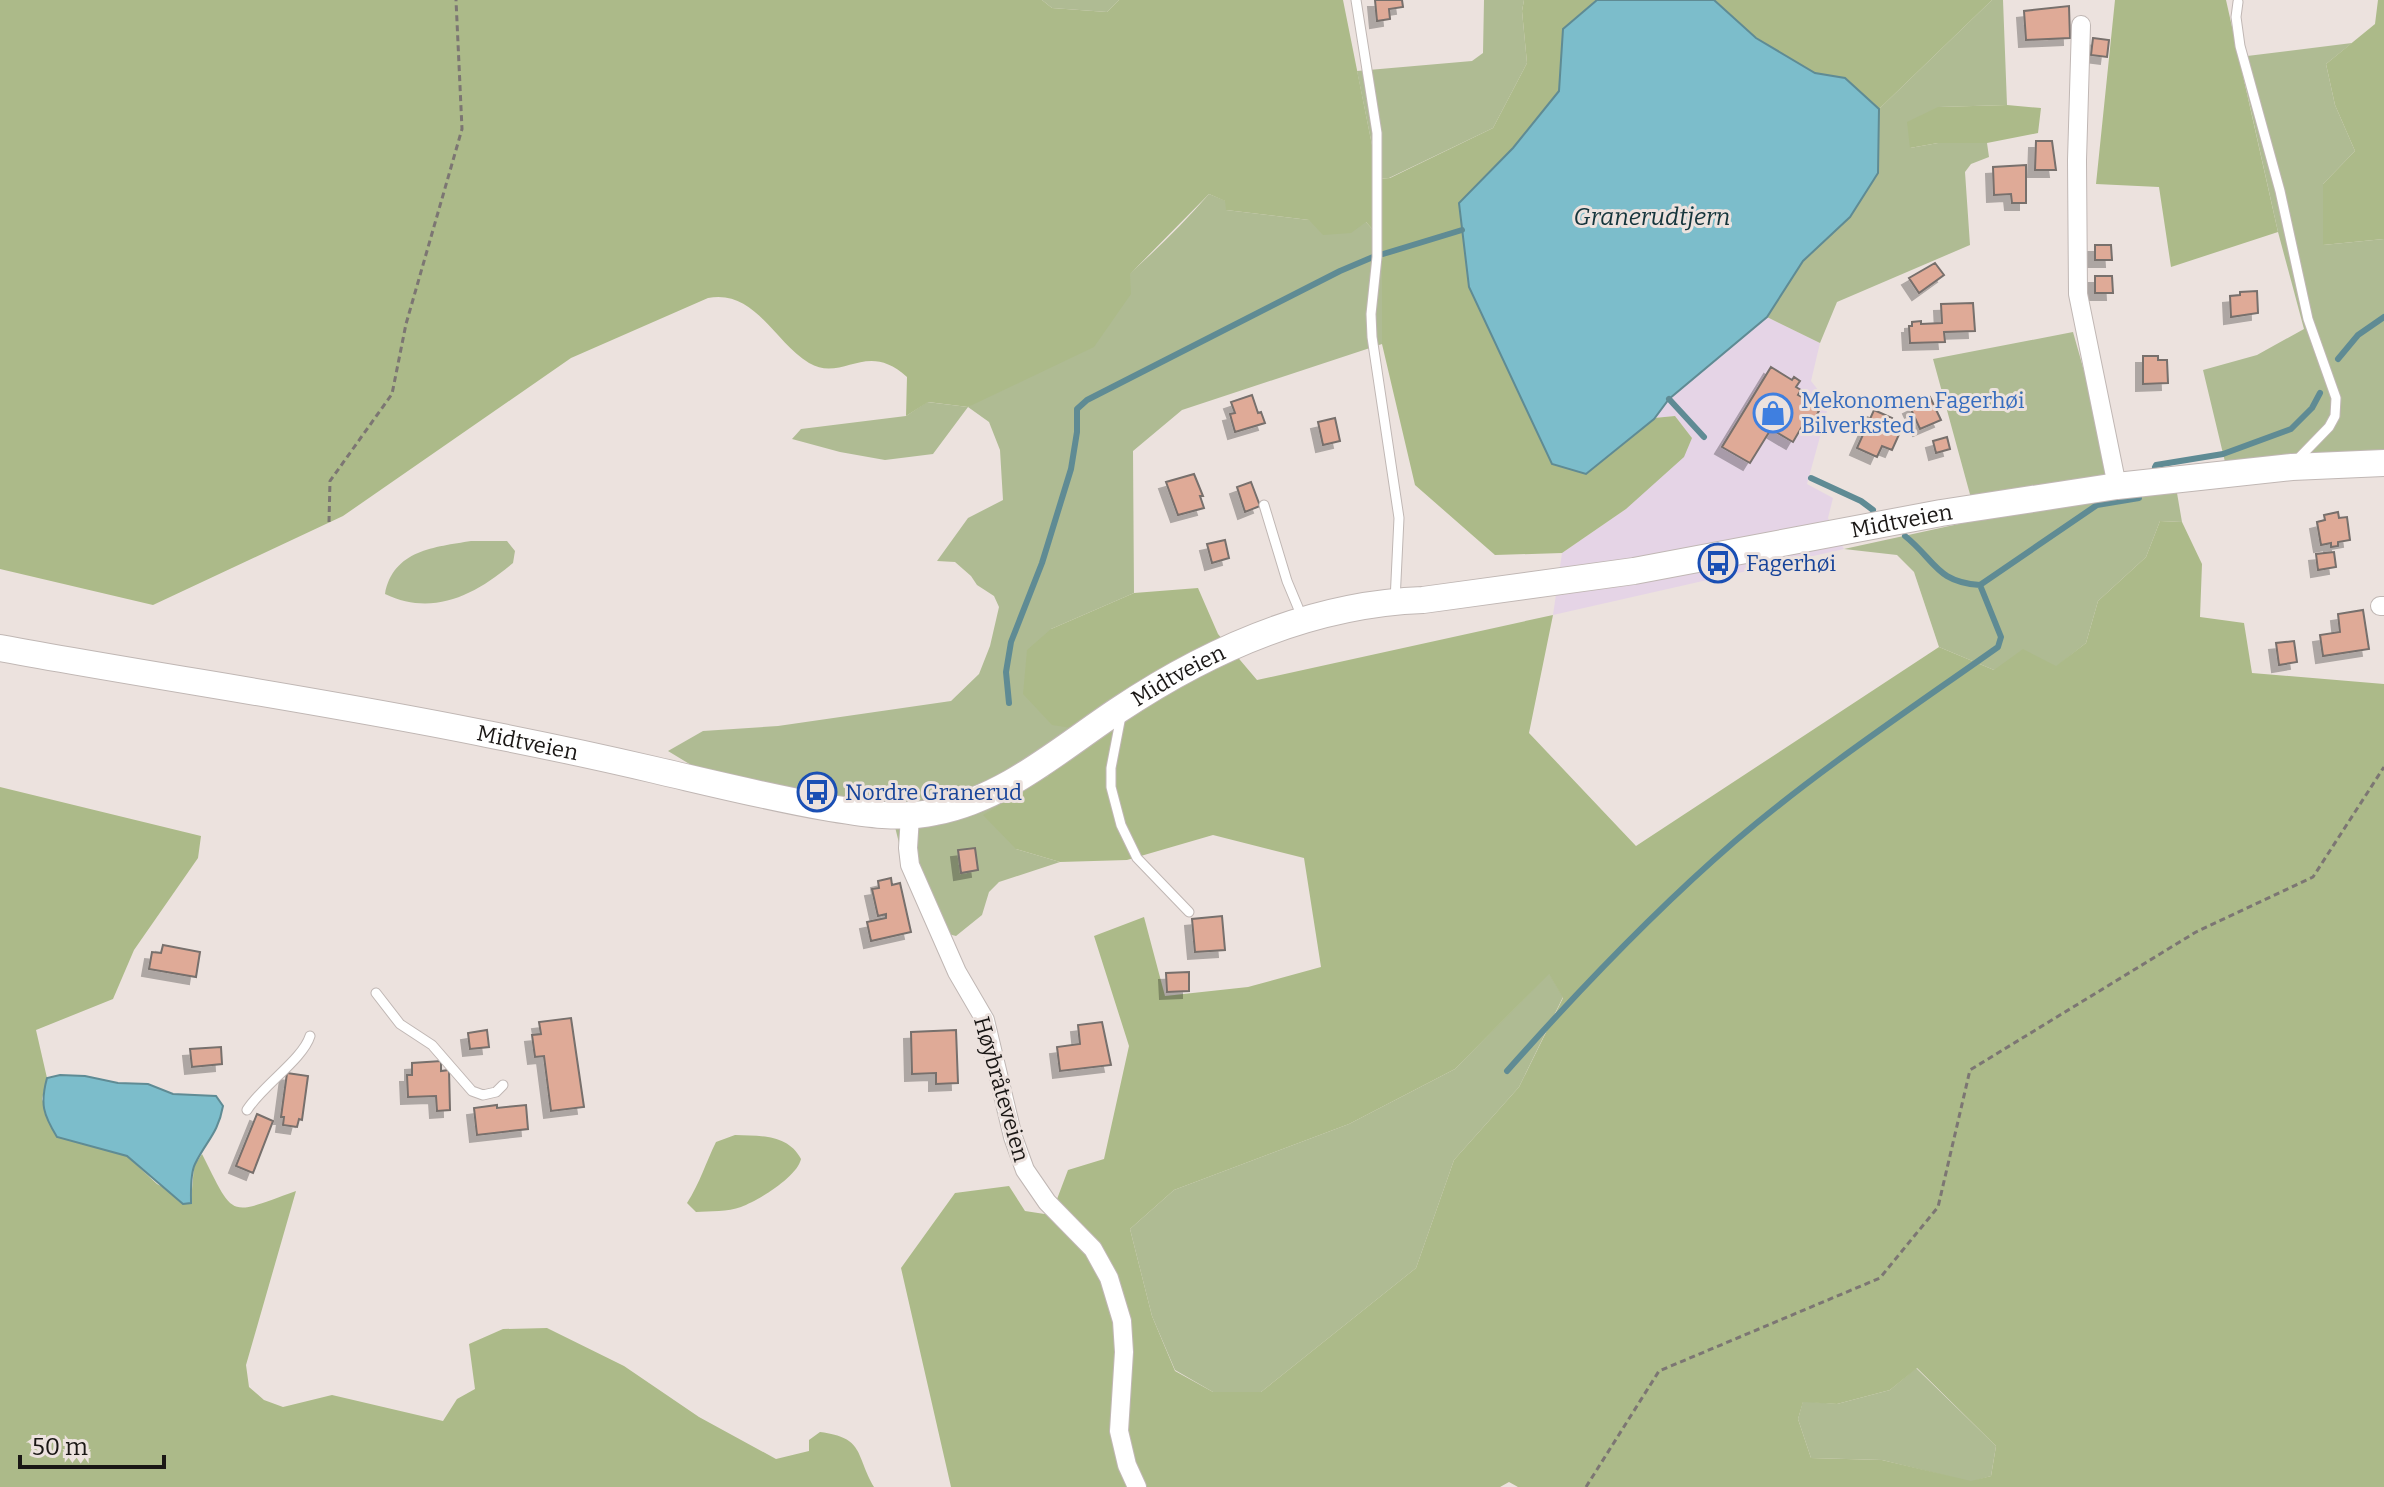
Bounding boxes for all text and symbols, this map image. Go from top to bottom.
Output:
water label: Granerudtjern [1574,203,1730,231]
place label: Mekonomen Fagerhøi Bilverksted [1801,387,2025,439]
shop icon: Mekonomen Fagerhøi Bilverksted [1752,392,1794,434]
street label: Midtveien [1849,498,1954,544]
bus stop icon: Fagerhøi [1697,542,1739,584]
place label: Fagerhøi [1746,550,1837,577]
street label: Midtveien [1126,639,1229,712]
street label: Midtveien [474,719,581,766]
bus stop icon: Nordre Granerud [796,771,838,813]
place label: Nordre Granerud [845,779,1022,806]
street label: Høybråteveien [968,1013,1035,1165]
scale bar [20,1419,164,1469]
text: 50 m [32,1433,88,1461]

